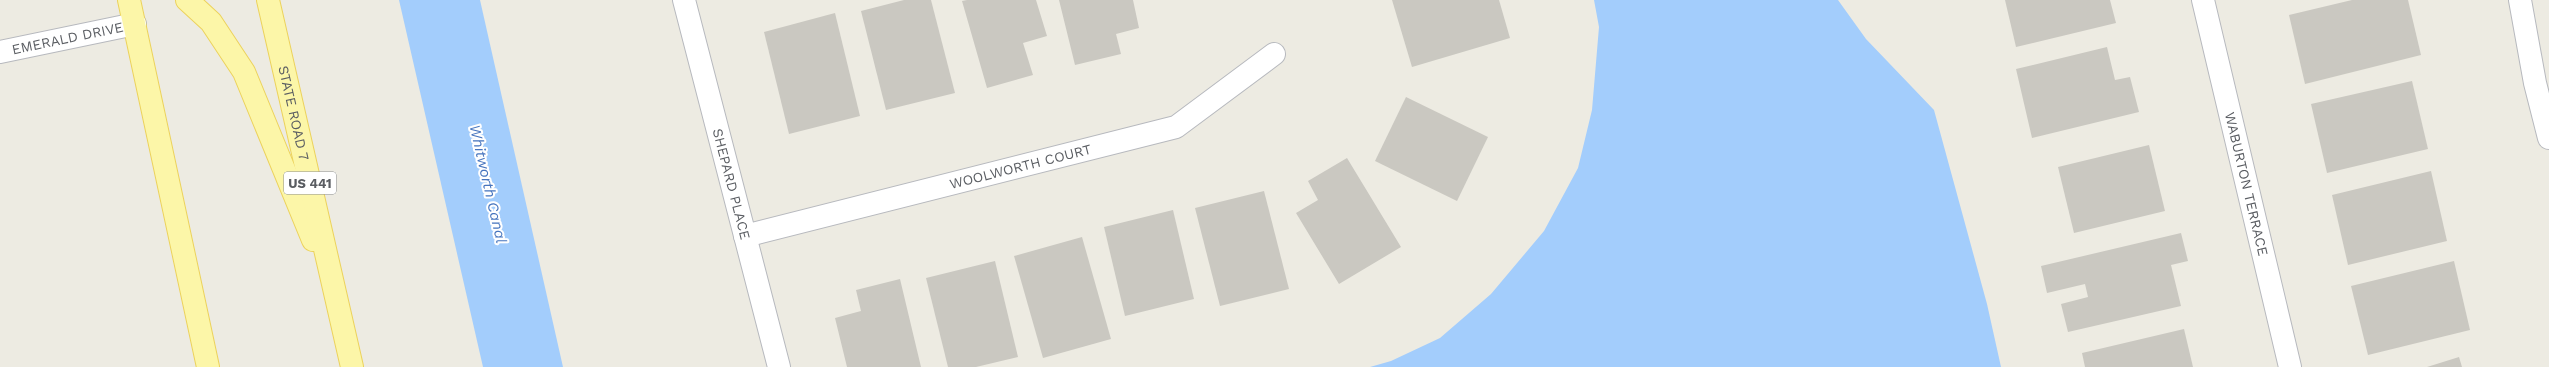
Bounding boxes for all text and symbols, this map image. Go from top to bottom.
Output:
street label: EMERALD DRIVE [10,19,125,57]
street label: STATE ROAD 7 [275,64,313,162]
street label: WABURTON TERRACE [2222,110,2271,257]
water label: Whitworth Canal [466,123,511,246]
street label: SHEPARD PLACE [710,127,754,241]
street label: WOOLWORTH COURT [948,141,1093,192]
road number: US 441 [284,172,336,194]

